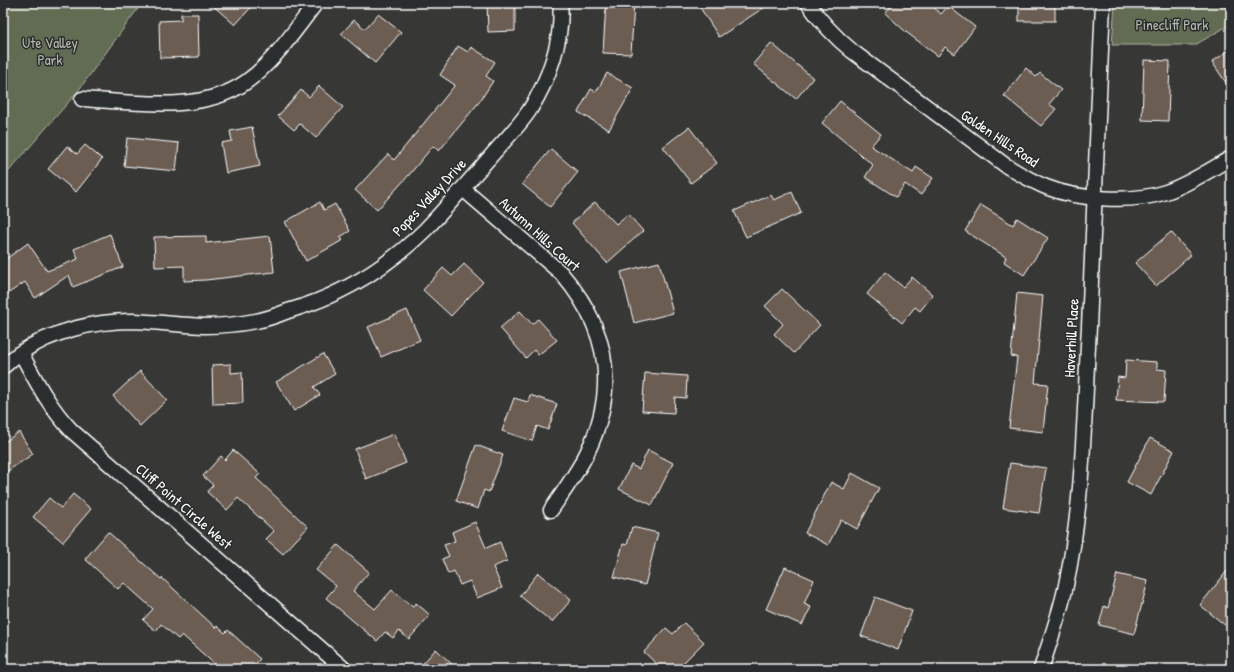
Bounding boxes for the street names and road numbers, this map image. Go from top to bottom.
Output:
street label: Golden Hills Road [957,104,1043,172]
street label: Popes Valley Drive [387,153,471,241]
street label: Autumn Hills Court [495,192,586,277]
street label: Haverhill Place [1058,298,1084,378]
street label: Cliff Point Circle West [131,458,237,554]

